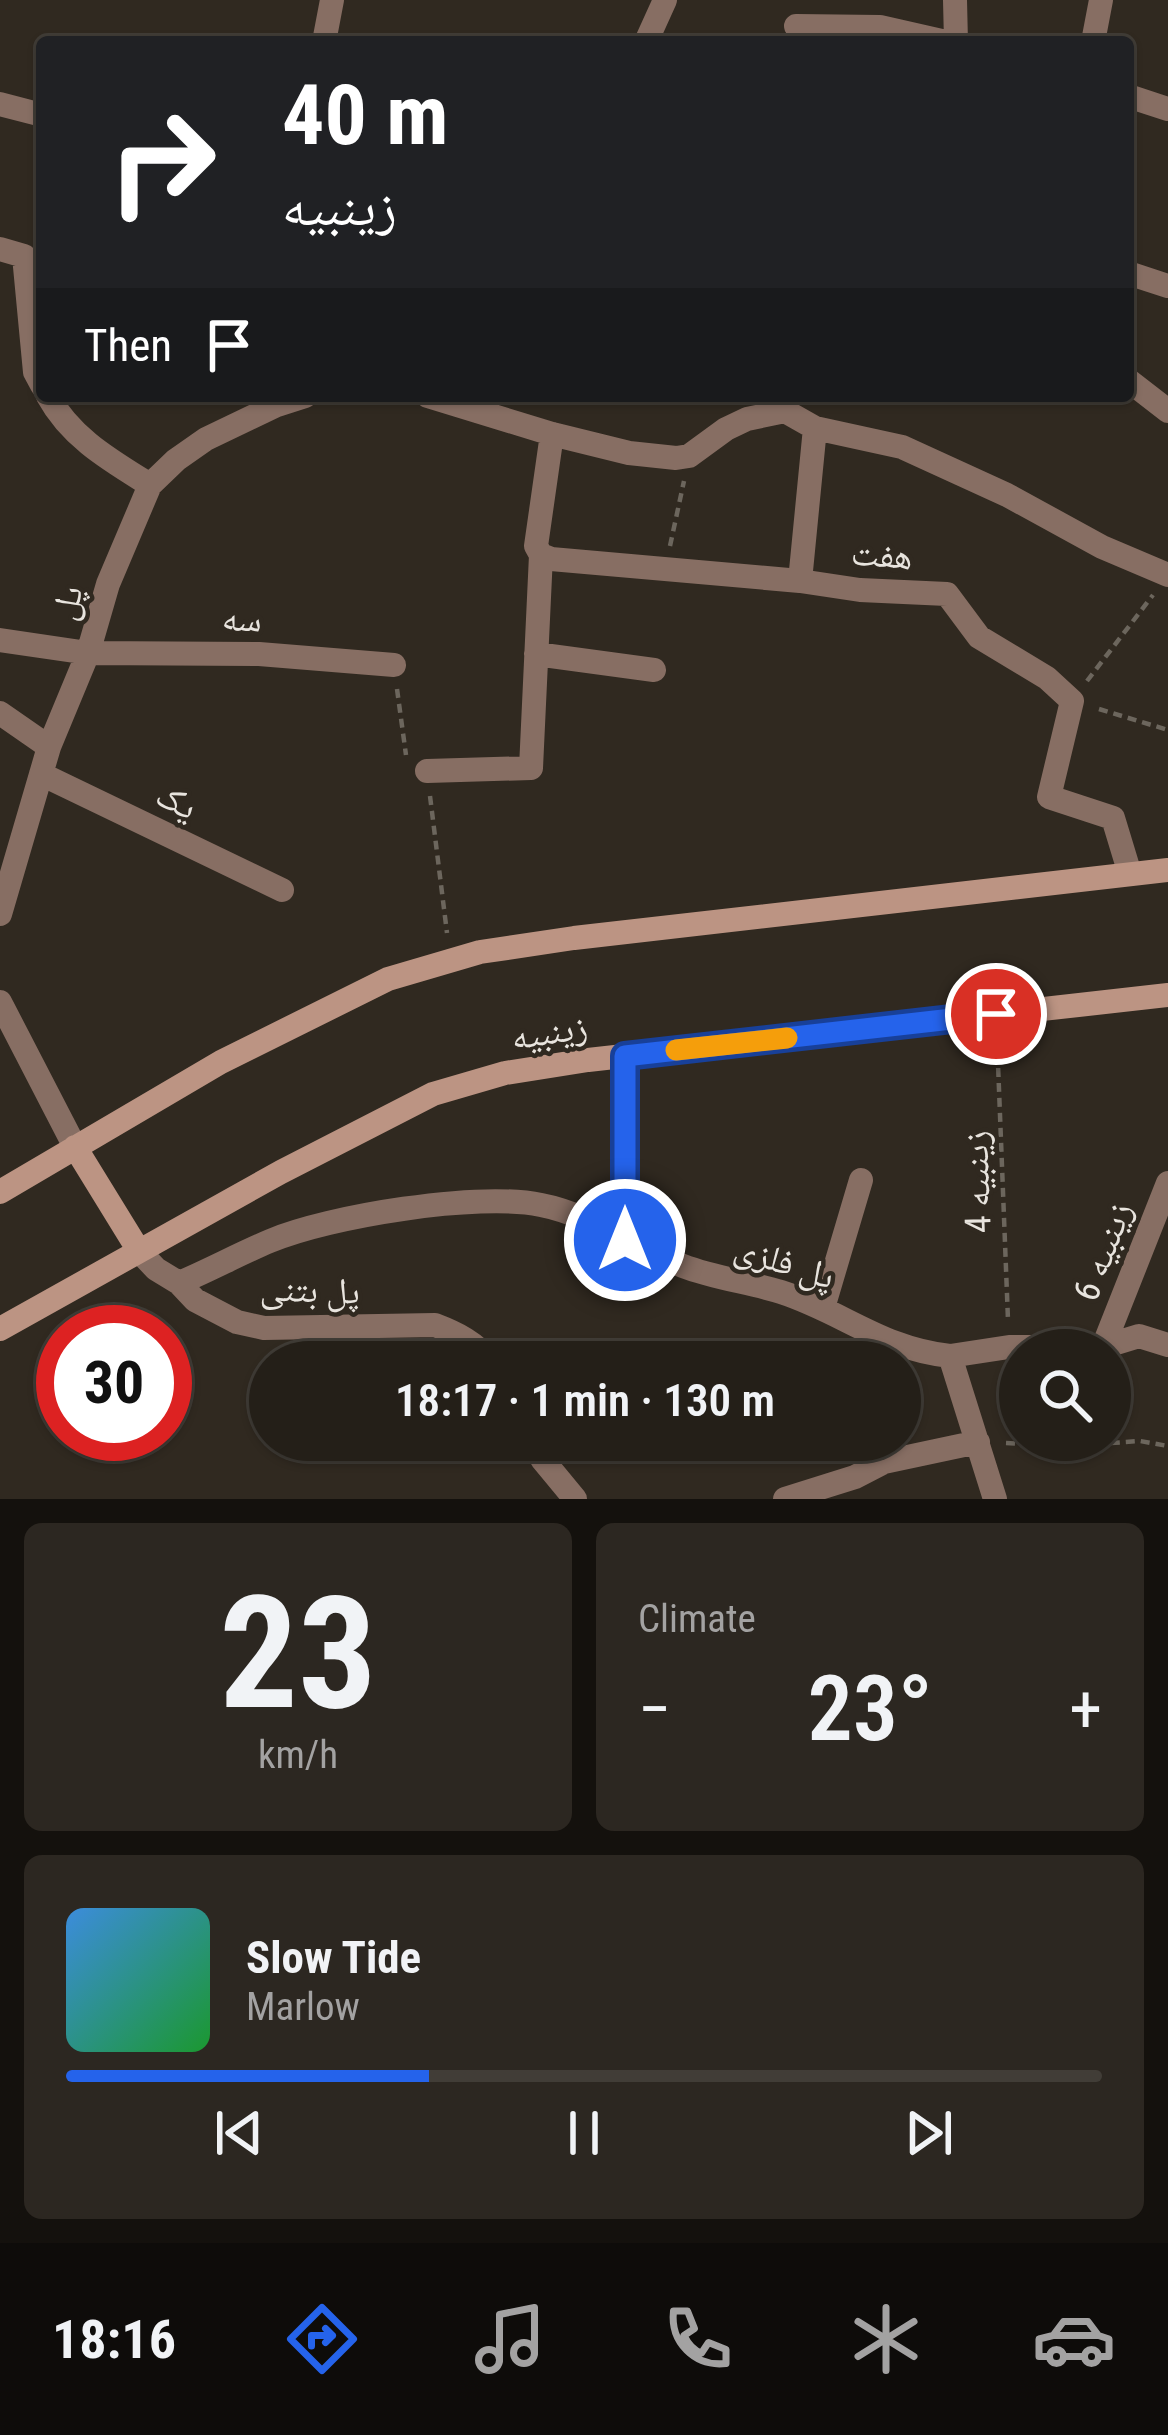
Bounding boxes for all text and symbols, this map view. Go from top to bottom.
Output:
text: 40 m [282,66,449,165]
icon: right [84,84,240,240]
text: زینبیه [282,175,397,238]
icon: arrive [196,312,262,378]
text: Then [84,319,172,372]
street label: هفت [850,532,914,578]
street label: پل [42,580,92,625]
street label: سه [221,597,263,641]
street label: یک [149,773,204,829]
pin [945,963,1047,1065]
icon: arrive [963,981,1029,1047]
street label: زینبیه [508,1005,590,1059]
street label: زینبیه 4 [954,1130,1000,1234]
position arrow [562,1177,688,1303]
street label: زینبیه 6 [1065,1196,1141,1307]
street label: پل فلزی [729,1226,840,1298]
street label: پل بتنی [259,1267,361,1313]
speed limit sign: 30 [36,1305,192,1461]
map controls [999,1329,1131,1461]
button: search [999,1329,1131,1461]
text: 18:17 · 1 min · 130 m [395,1374,775,1427]
text: 23 [219,1562,377,1745]
text: Climate [638,1596,756,1642]
text: 23° [807,1657,933,1762]
text: − [638,1671,671,1748]
text: + [1069,1671,1102,1748]
text: km/h [258,1732,338,1778]
text: Slow Tide [246,1931,421,1984]
text: Marlow [246,1984,360,2030]
icon: previous [206,2100,272,2166]
icon: pause [551,2100,617,2166]
icon: next [896,2100,962,2166]
icon: directions [280,2297,364,2381]
icon: music [468,2297,552,2381]
icon: phone [656,2297,740,2381]
icon: climate [844,2297,928,2381]
icon: car [1032,2297,1116,2381]
text: 18:16 [52,2308,176,2371]

